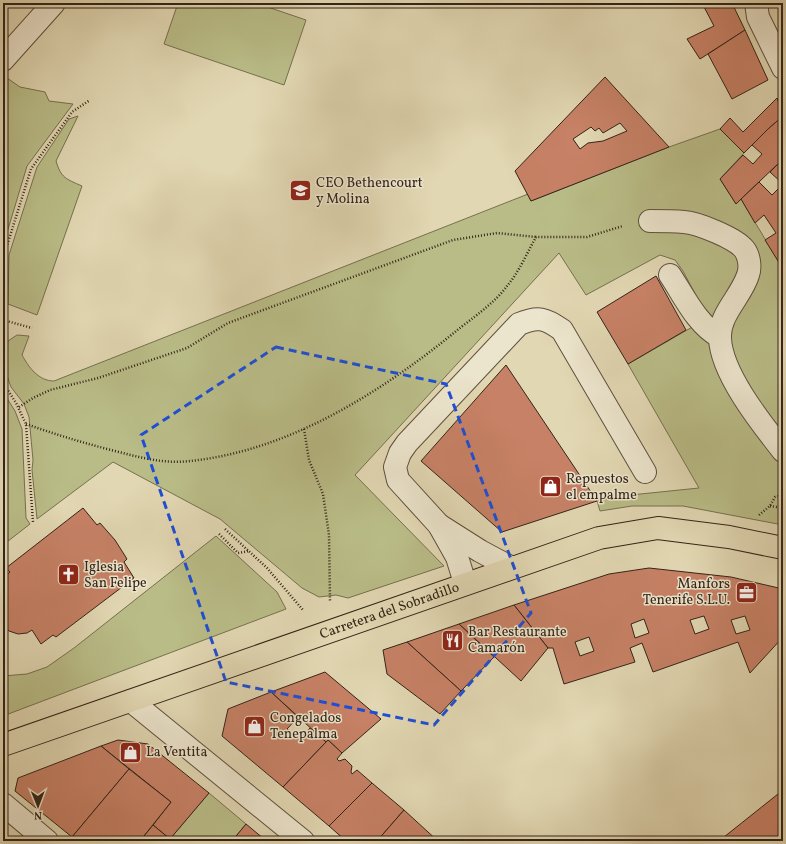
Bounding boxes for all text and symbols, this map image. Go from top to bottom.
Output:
place label: CEO Bethencourt y Molina [316,174,423,209]
school or university icon: CEO Bethencourt y Molina [288,178,314,204]
place label: Repuestos el empalme [566,470,637,505]
shop icon: Repuestos el empalme [538,474,564,500]
place label: Iglesia San Felipe [84,558,147,593]
church icon: Iglesia San Felipe [56,562,82,588]
place label: Manfors Tenerife S.L.U. [643,575,730,610]
street label: Carretera del Sobradillo [317,578,462,644]
office icon: Manfors Tenerife S.L.U. [733,579,759,605]
place label: Bar Restaurante Camarón [468,623,567,658]
restaurant icon: Bar Restaurante Camarón [440,627,466,653]
place label: Congelados Tenepalma [270,709,341,744]
shop icon: Congelados Tenepalma [241,713,267,739]
shop icon: La Ventita [118,739,144,765]
place label: La Ventita [146,743,208,762]
north arrow [18,786,58,826]
text: N [34,807,42,822]

